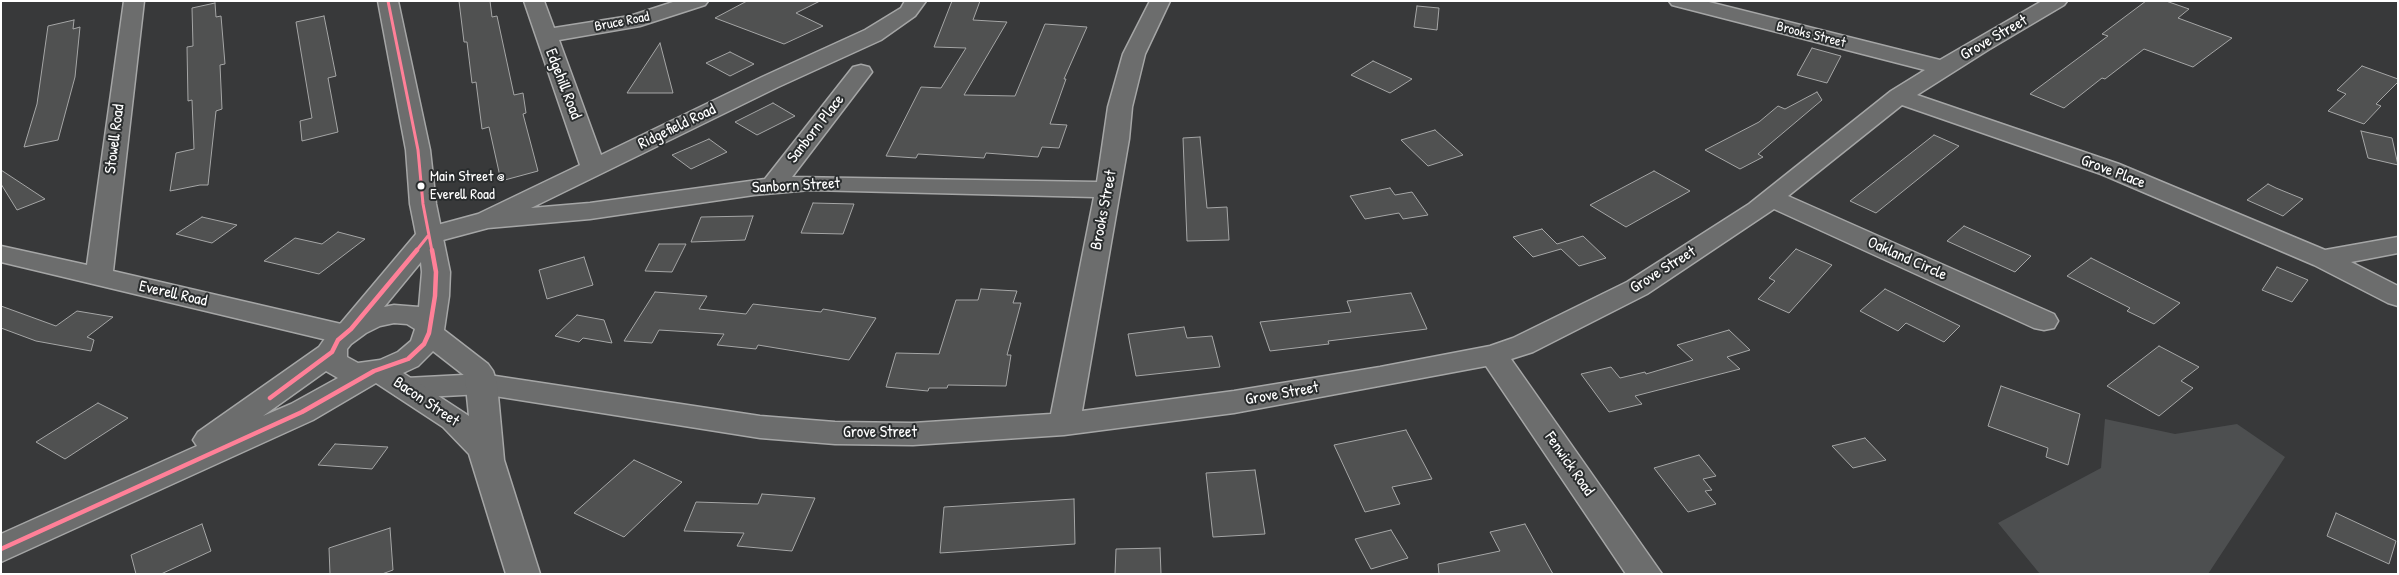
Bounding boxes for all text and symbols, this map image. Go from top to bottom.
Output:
street label: Bruce Road [593,8,651,36]
street label: Grove Street [1957,11,2031,65]
street label: Brooks Street [1775,18,1847,52]
street label: Edgehill Road [541,46,585,122]
street label: Sanborn Place [783,91,849,167]
street label: Ridgefield Road [635,100,719,154]
street label: Stowell Road [101,103,129,175]
street label: Grove Place [2078,151,2148,193]
place label: Main Street @ Everell Road [430,168,505,203]
street label: Brooks Street [1087,168,1121,252]
street label: Sanborn Street [751,174,841,198]
marker: Main Street @ Everell Road [416,181,426,191]
street label: Oakland Circle [1864,233,1950,285]
street label: Grove Street [1627,242,1699,298]
street label: Everell Road [137,277,209,311]
street label: Bacon Street [389,373,463,431]
street label: Grove Street [1244,378,1320,410]
street label: Grove Street [843,423,917,443]
street label: Fenwick Road [1540,428,1598,500]

